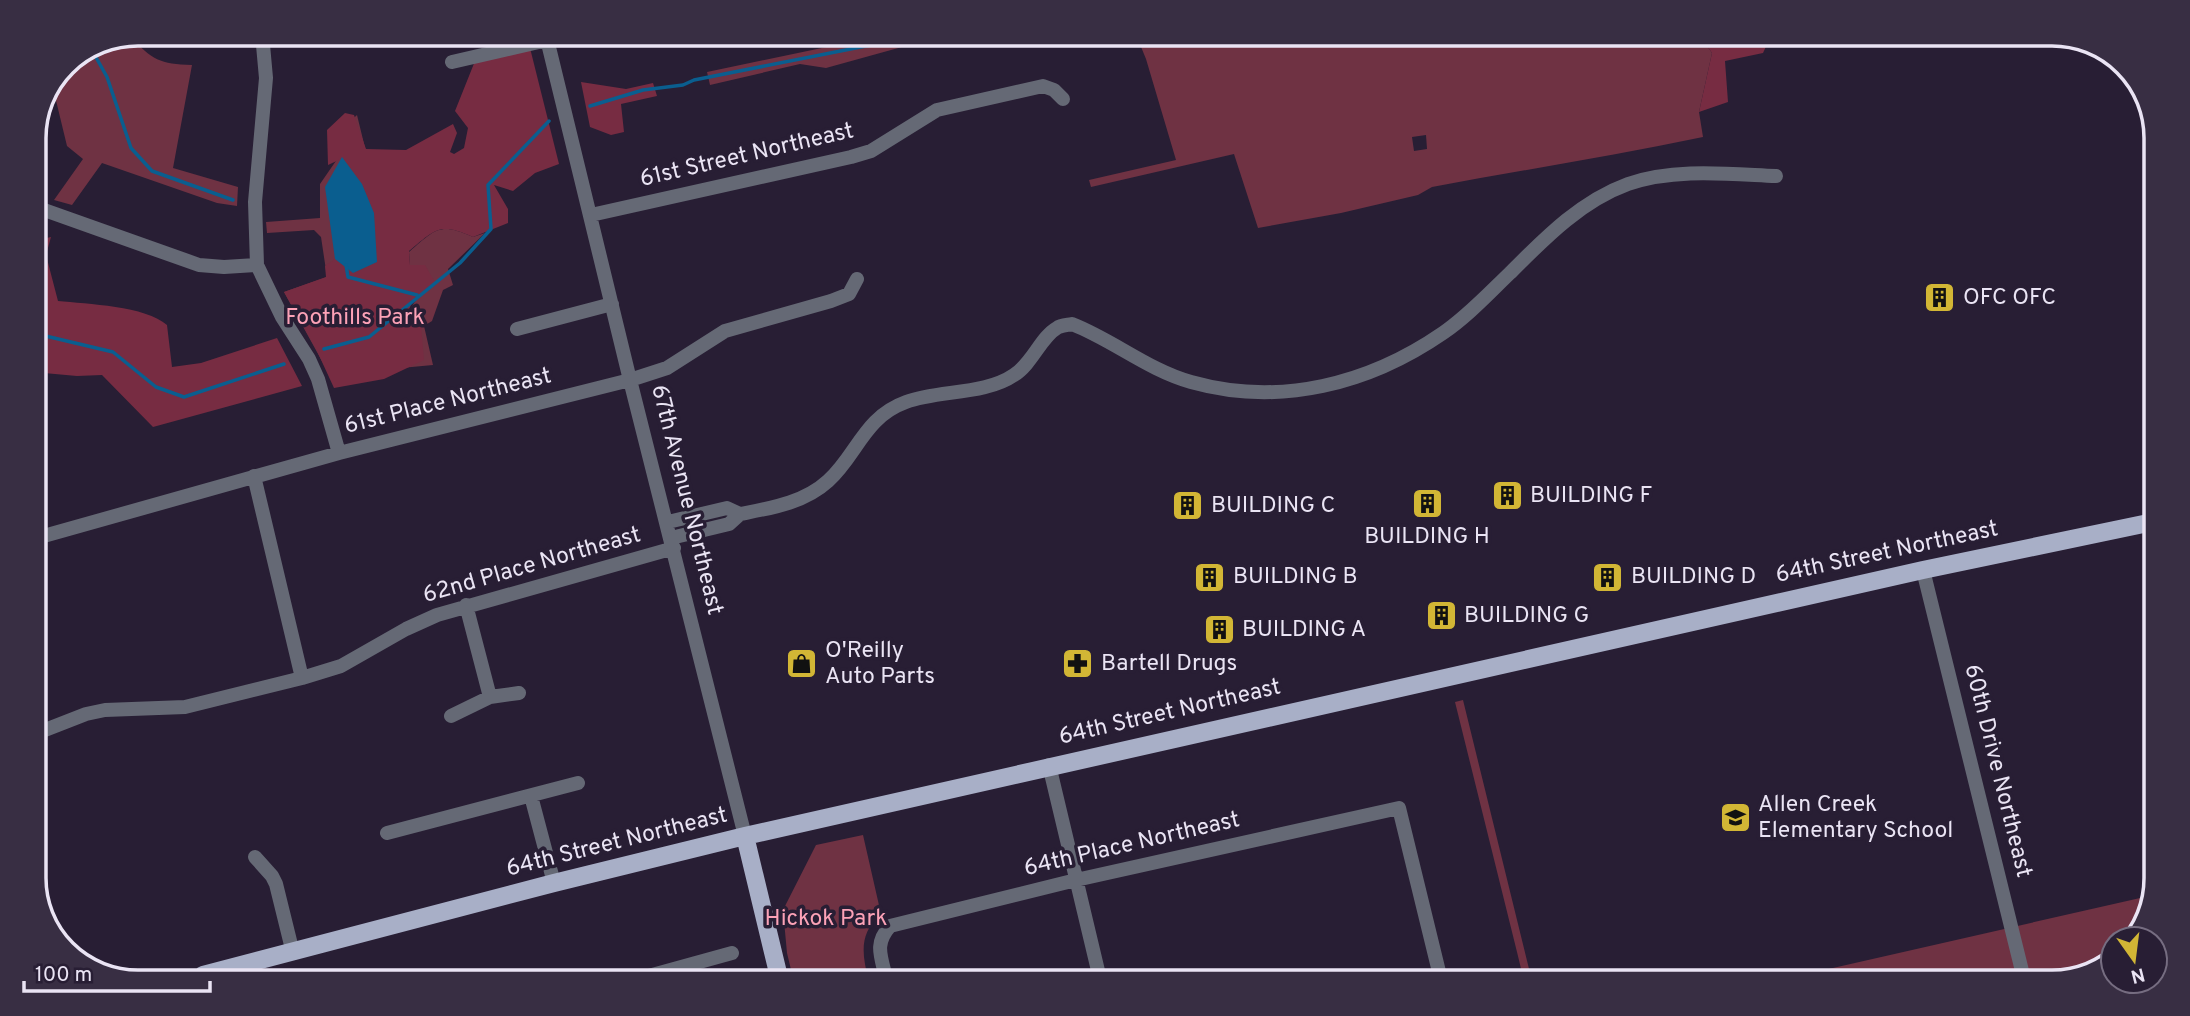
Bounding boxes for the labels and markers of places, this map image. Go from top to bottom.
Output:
building icon: OFC OFC [1923,281,1957,315]
place label: OFC OFC [1963,284,2056,313]
building icon: BUILDING F [1490,479,1524,513]
place label: BUILDING F [1530,482,1652,511]
building icon: BUILDING H [1410,486,1444,520]
building icon: BUILDING C [1171,489,1205,523]
place label: BUILDING C [1211,492,1335,521]
place label: BUILDING H [1364,523,1490,552]
building icon: BUILDING B [1193,560,1227,594]
building icon: BUILDING D [1591,560,1625,594]
place label: BUILDING B [1233,563,1358,592]
place label: BUILDING D [1631,563,1756,592]
building icon: BUILDING G [1424,599,1458,633]
place label: BUILDING G [1464,602,1589,631]
building icon: BUILDING A [1202,613,1236,647]
place label: BUILDING A [1242,616,1366,645]
place label: O'Reilly Auto Parts [825,637,935,692]
shop icon: O'Reilly Auto Parts [785,647,819,681]
pharmacy icon: Bartell Drugs [1061,647,1095,681]
place label: Bartell Drugs [1101,650,1237,679]
place label: Allen Creek Elementary School [1758,791,1953,846]
school or university icon: Allen Creek Elementary School [1718,801,1752,835]

